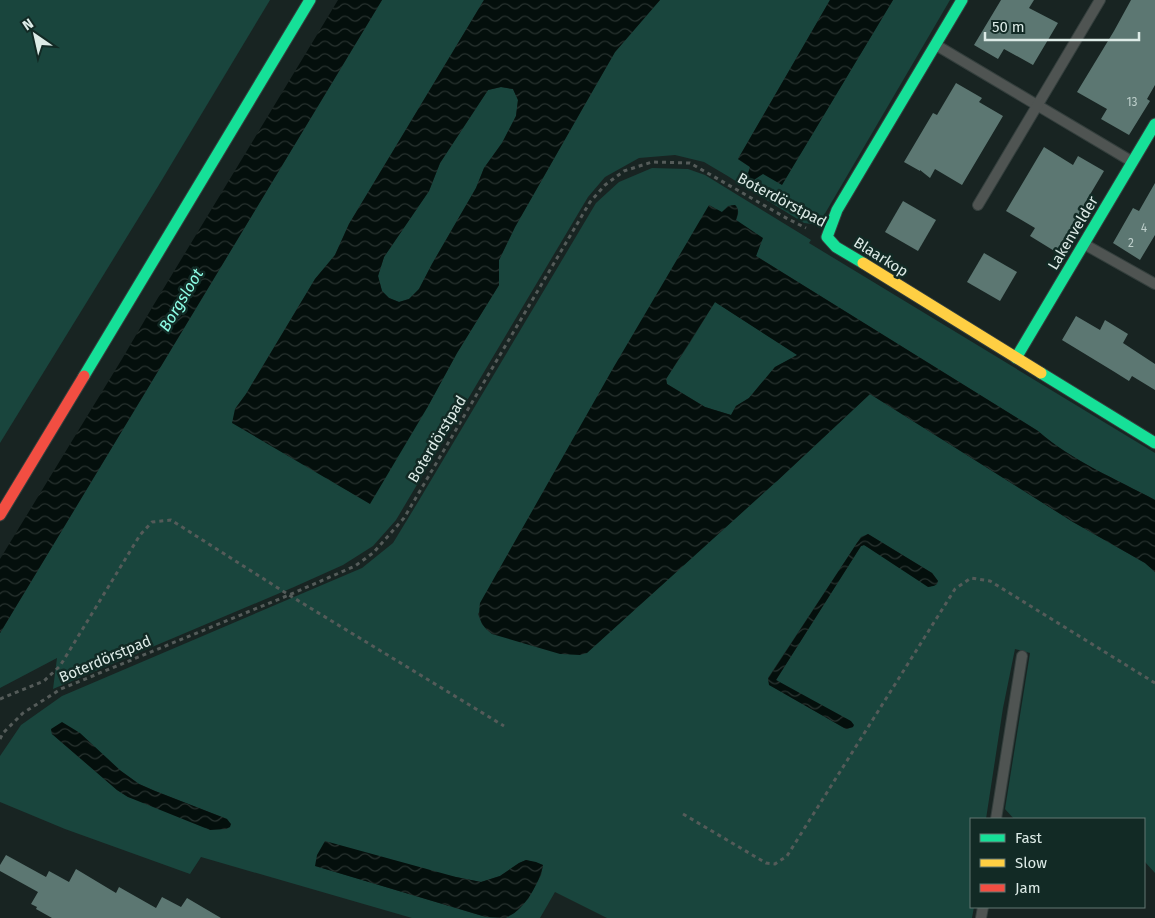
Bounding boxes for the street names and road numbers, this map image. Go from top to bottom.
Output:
street label: Boterdörstpad [734,169,830,231]
street label: Lakenvelder [1044,193,1102,273]
street label: Blaarkop [850,233,912,281]
street label: Boterdörstpad [404,392,470,486]
street label: Boterdörstpad [56,632,154,686]

